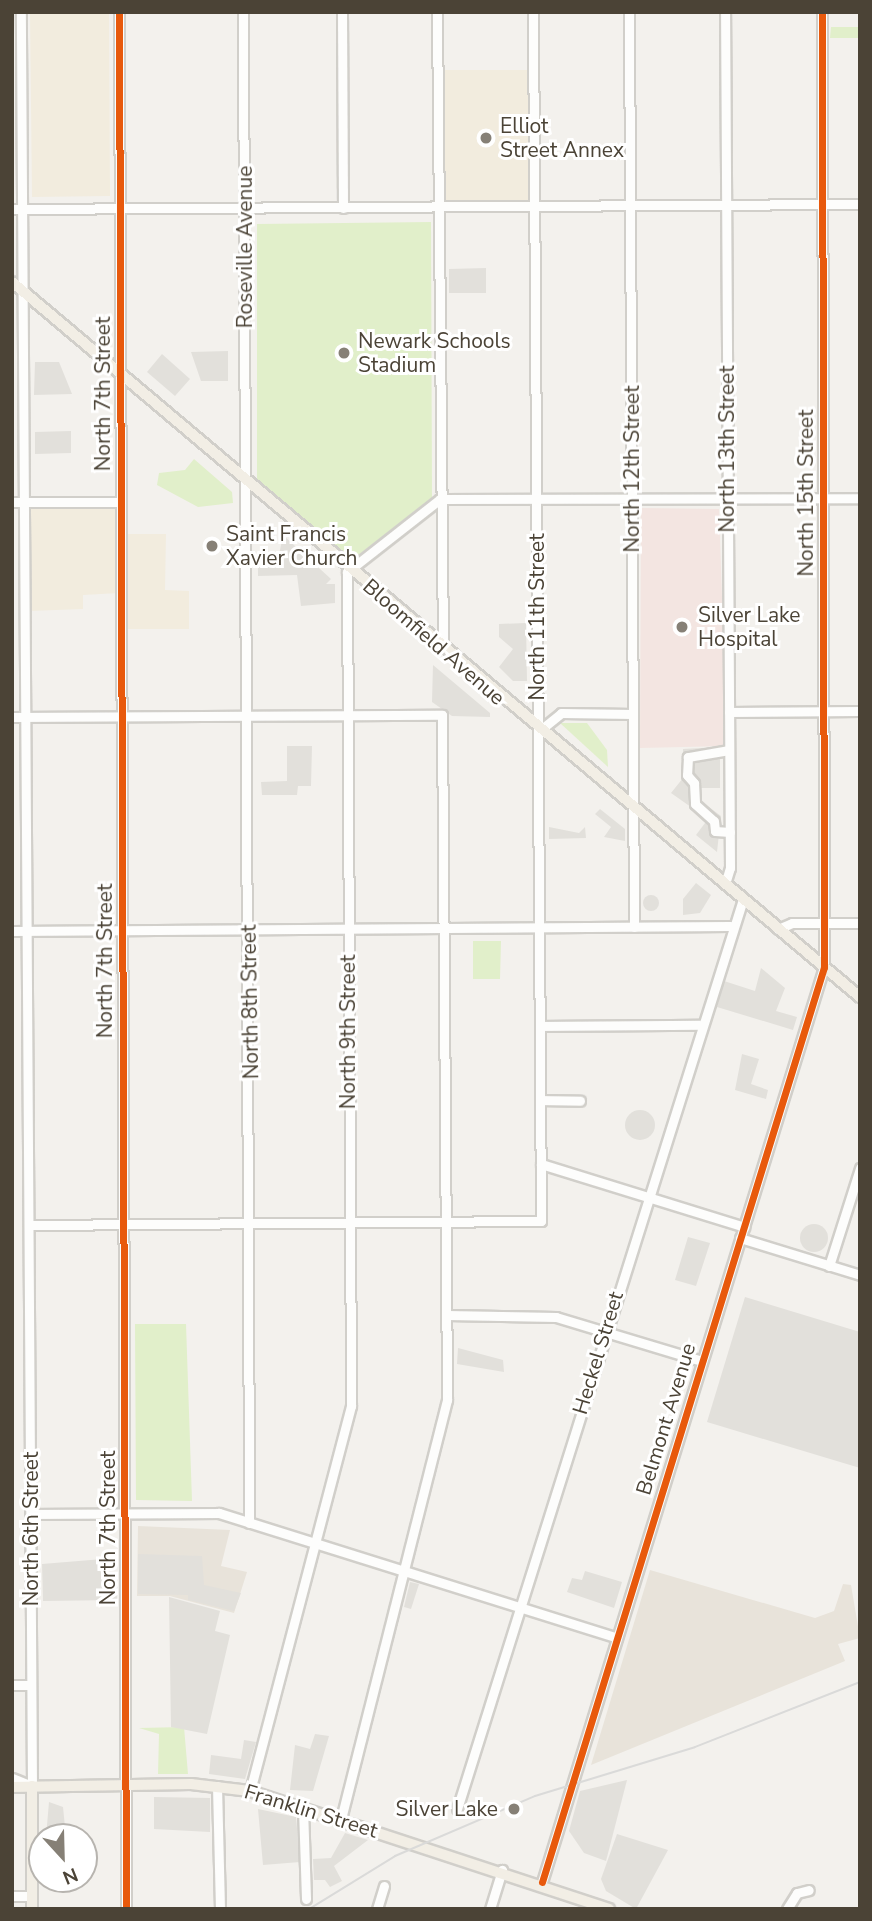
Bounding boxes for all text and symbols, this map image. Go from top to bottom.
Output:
place label: Elliot Street Annex [500,113,624,163]
marker: Elliot Street Annex [478,130,494,146]
street label: Roseville Avenue [232,166,258,328]
street label: North 7th Street [90,317,116,471]
place label: Newark Schools Stadium [358,328,511,378]
marker: Newark Schools Stadium [336,345,352,361]
street label: North 13th Street [714,365,740,533]
street label: North 12th Street [619,385,645,553]
street label: North 15th Street [793,409,819,577]
place label: Saint Francis Xavier Church [226,521,357,571]
street label: North 11th Street [524,533,550,701]
marker: Saint Francis Xavier Church [204,538,220,554]
street label: Bloomfield Avenue [358,574,510,710]
place label: Silver Lake Hospital [698,602,800,652]
marker: Silver Lake Hospital [672,617,692,637]
street label: North 7th Street [92,884,118,1038]
street label: North 8th Street [236,925,264,1079]
street label: North 9th Street [335,955,361,1109]
street label: Heckel Street [567,1288,629,1418]
street label: Belmont Avenue [631,1340,701,1498]
street label: North 7th Street [95,1451,121,1605]
street label: North 6th Street [18,1452,44,1606]
street label: Franklin Street [241,1779,381,1843]
place label: Silver Lake [396,1796,498,1822]
marker: Silver Lake [504,1799,524,1819]
north arrow [28,1823,98,1893]
text: N [59,1861,82,1890]

